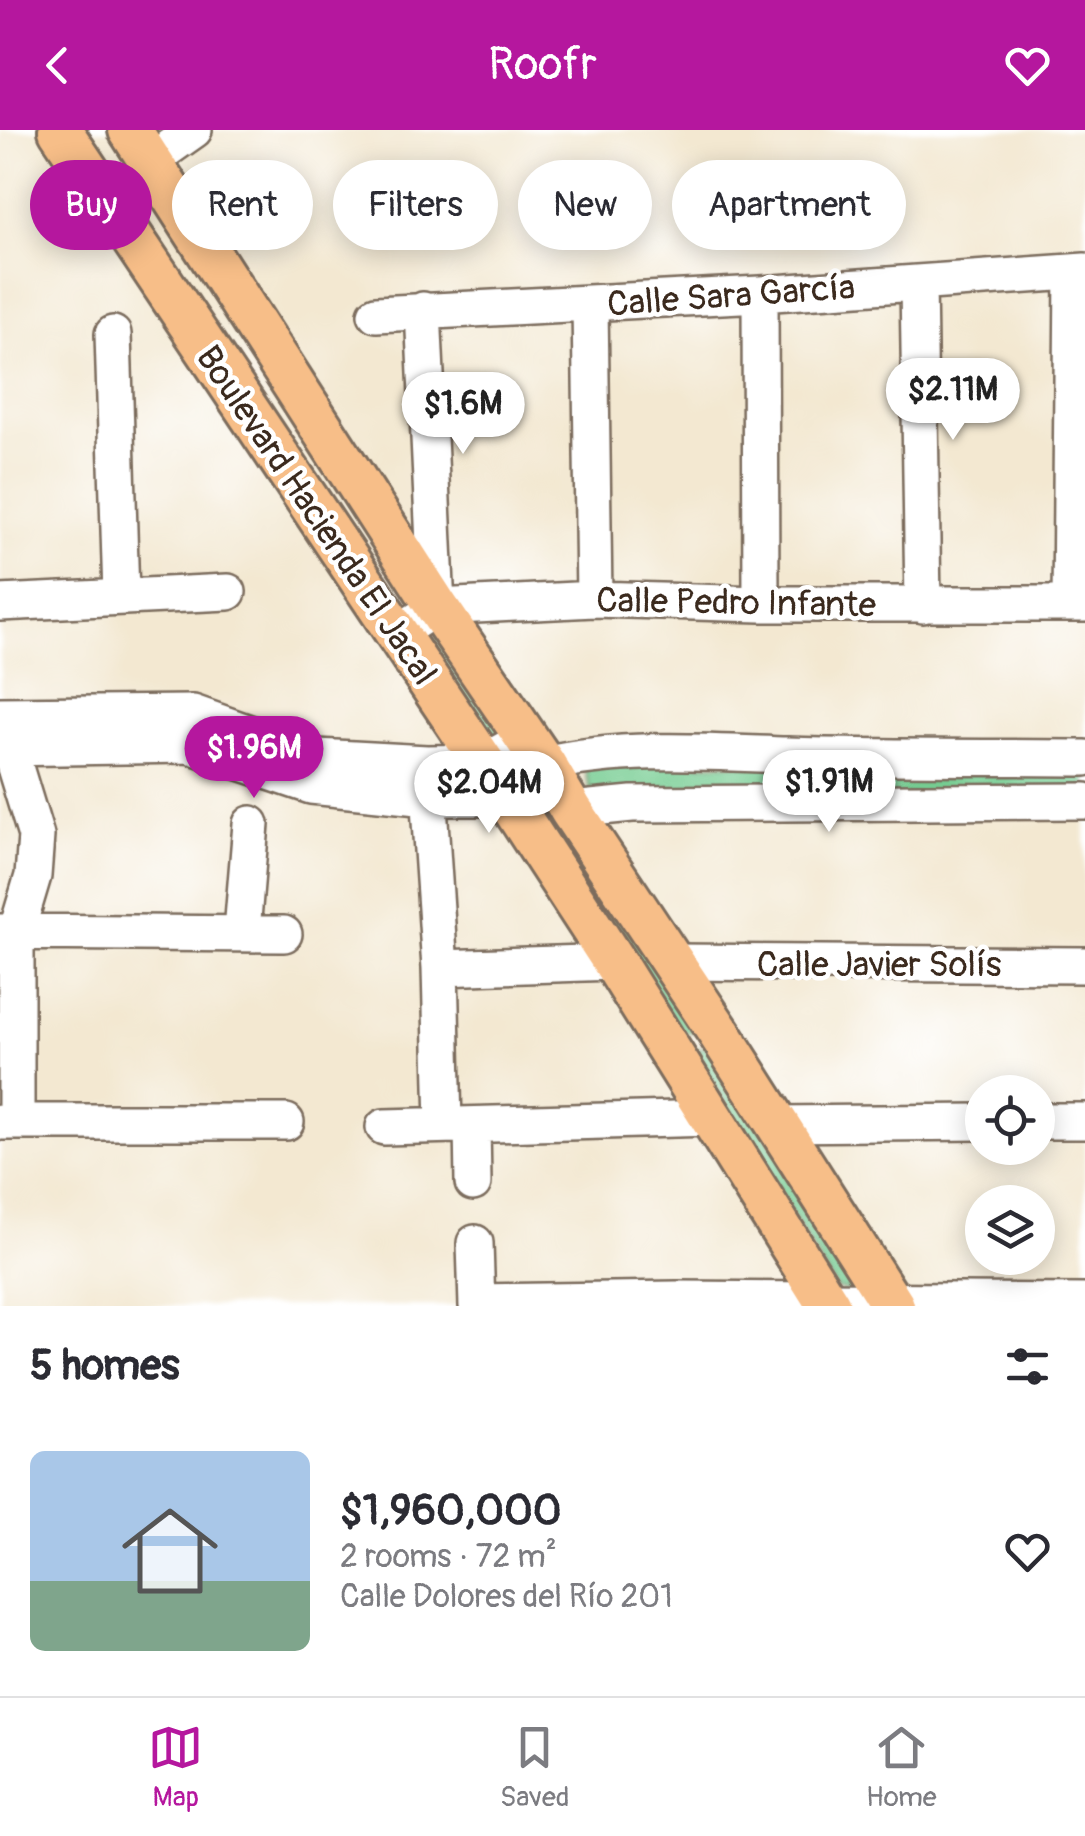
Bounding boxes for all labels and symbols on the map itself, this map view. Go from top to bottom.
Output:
street label: Calle Sara García [606,265,856,327]
street label: Boulevard Hacienda El Jacal [186,338,446,694]
pin: $2.11M [872,358,1034,443]
pin: $1.6M [393,372,533,457]
street label: Calle Pedro Infante [596,579,876,627]
pin: $1.96M [173,716,335,801]
pin: $1.91M [748,750,910,835]
pin: $2.04M [408,751,570,836]
street label: Calle Javier Solís [757,943,1002,987]

